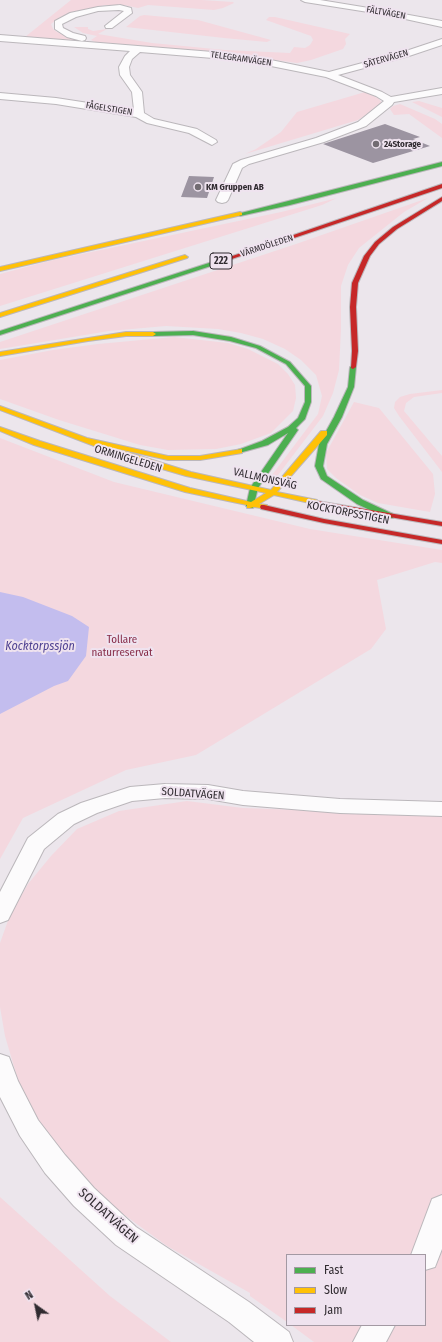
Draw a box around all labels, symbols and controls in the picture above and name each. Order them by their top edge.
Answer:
street label: FÄLTVÄGEN [366,4,406,22]
street label: SÄTERVÄGEN [362,47,410,71]
street label: TELEGRAMVÄGEN [210,49,272,69]
street label: FÅGELSTIGEN [85,100,133,118]
marker: 24Storage [371,139,381,149]
place label: 24Storage [384,139,421,149]
marker: KM Gruppen AB [193,182,203,192]
place label: KM Gruppen AB [206,182,264,192]
street label: VÄRMDÖLEDEN [239,232,295,260]
road number: 222 [210,253,232,269]
street label: ORMINGELEDEN [93,442,163,476]
street label: VALLMONSVÄG [232,465,298,493]
street label: KOCKTORPSSTIGEN [306,499,390,527]
park label: Tollare naturreservat [91,633,153,659]
water label: Kocktorpssjön [5,640,75,654]
street label: SOLDATVÄGEN [161,785,225,803]
street label: SOLDATVÄGEN [75,1185,141,1247]
legend [286,1254,426,1326]
text: Fast [324,1263,343,1277]
text: Slow [324,1283,347,1297]
north arrow [16,1286,56,1326]
text: N [23,1288,35,1303]
text: Jam [324,1303,342,1317]

